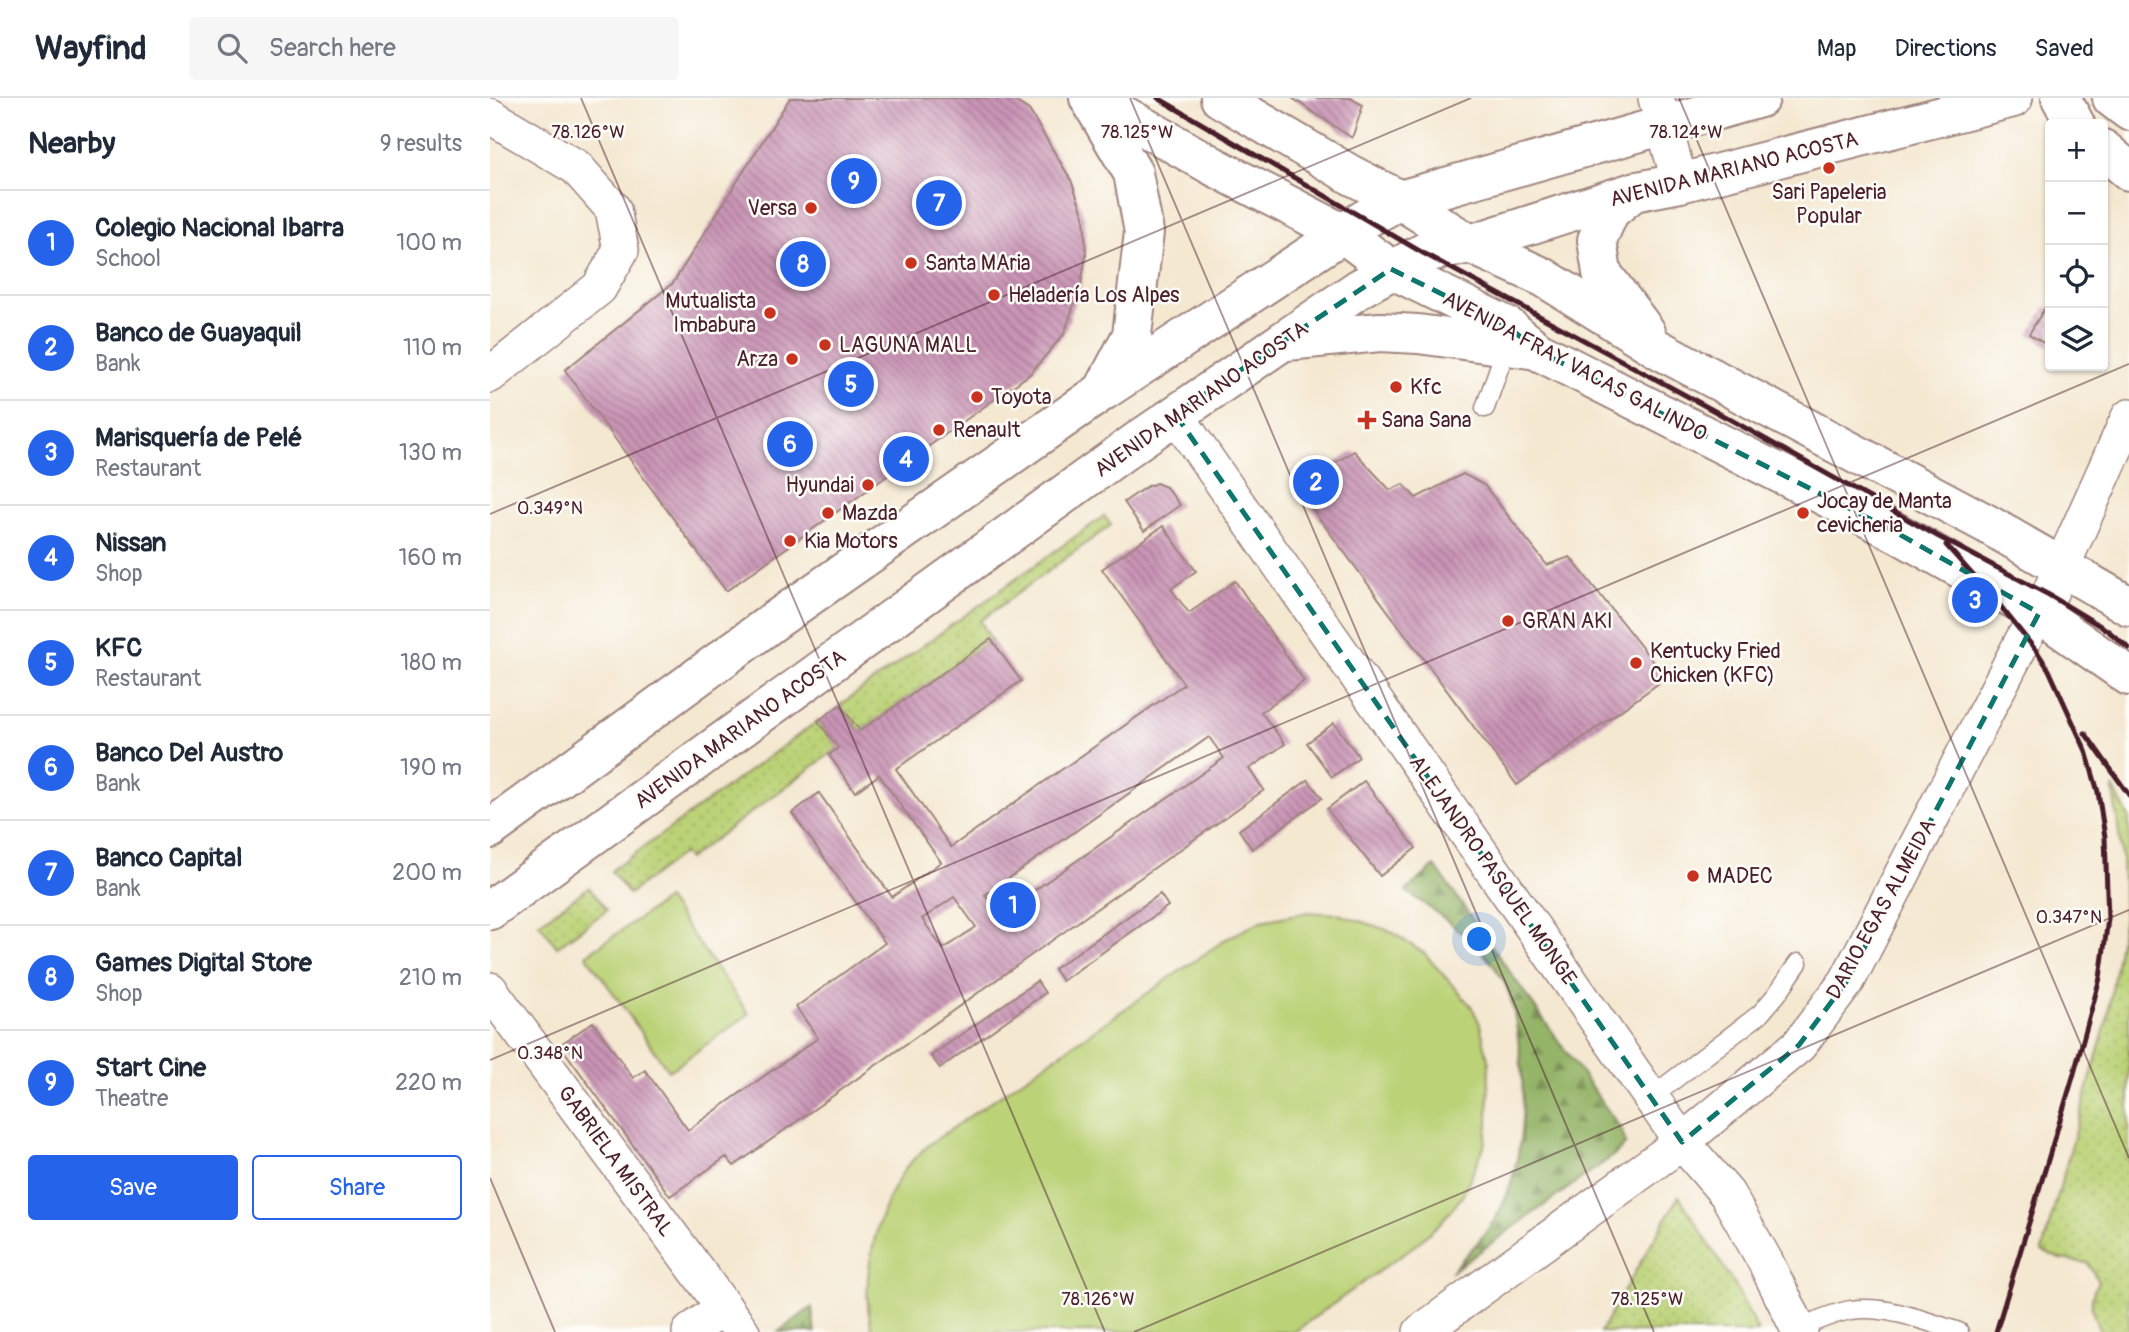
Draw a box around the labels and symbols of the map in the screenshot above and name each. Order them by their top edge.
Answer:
text: 78.126°W [551,121,625,144]
text: 78.125°W [1101,121,1173,144]
text: 78.124°W [1649,121,1723,144]
street label: AVENIDA MARIANO ACOSTA [1607,126,1861,213]
pin: 9 [831,155,877,207]
marker: Sari Papeleria Popular [1821,160,1837,176]
pin: 7 [916,177,962,229]
place label: Sari Papeleria Popular [1772,179,1886,230]
place label: Versa [747,195,797,222]
marker: Versa [803,200,819,216]
pin: 8 [780,238,826,290]
place label: Santa MAria [925,250,1031,277]
marker: Santa MAria [903,255,919,271]
place label: Heladería Los Alpes [1008,282,1180,309]
street label: AVENIDA FRAY VACAS GALINDO [1438,285,1712,448]
marker: Heladería Los Alpes [986,287,1002,303]
place label: Mutualista Imbabura [665,288,756,339]
marker: Mutualista Imbabura [762,305,778,321]
street label: AVENIDA MARIANO ACOSTA [1089,315,1313,484]
place label: LAGUNA MALL [839,332,977,359]
marker: LAGUNA MALL [817,337,833,353]
place label: Arza [736,346,778,373]
marker: Arza [784,351,800,367]
pin: 5 [828,358,874,410]
place label: Kfc [1410,374,1442,401]
marker: Kfc [1388,379,1404,395]
place label: Toyota [991,384,1051,411]
marker: Toyota [969,389,985,405]
place label: Sana Sana [1381,407,1472,434]
marker: Sana Sana [1359,412,1375,428]
place label: Renault [953,417,1021,444]
pin: 6 [767,418,813,470]
marker: Renault [931,422,947,438]
pin: 4 [883,433,929,485]
pin: 2 [1293,456,1339,508]
place label: Hyundai [785,472,854,499]
marker: Hyundai [860,477,876,493]
place label: Jocay de Manta cevicheria [1817,488,1952,539]
text: 0.349°N [517,497,583,520]
place label: Mazda [842,500,898,527]
marker: Mazda [820,505,836,521]
marker: Jocay de Manta cevicheria [1795,505,1811,521]
place label: Kia Motors [804,528,898,555]
marker: Kia Motors [782,533,798,549]
pin: 3 [1952,574,1998,626]
place label: GRAN AKI [1522,608,1613,635]
marker: GRAN AKI [1500,613,1516,629]
place label: Kentucky Fried Chicken (KFC) [1650,638,1781,689]
street label: AVENIDA MARIANO ACOSTA [629,644,851,815]
marker: Kentucky Fried Chicken (KFC) [1628,655,1644,671]
street label: ALEJANDRO PASQUEL MONGE [1403,750,1582,990]
street label: DARIO EGAS ALMEIDA [1821,814,1942,1004]
place label: MADEC [1707,863,1773,890]
marker: MADEC [1685,868,1701,884]
pin: 1 [990,879,1036,931]
text: 0.347°N [2036,906,2102,929]
your location [1462,922,1496,956]
text: 0.348°N [517,1042,583,1065]
street label: GABRIELA MISTRAL [552,1080,680,1242]
text: 78.126°W [1061,1288,1135,1311]
text: 78.125°W [1611,1288,1683,1311]

